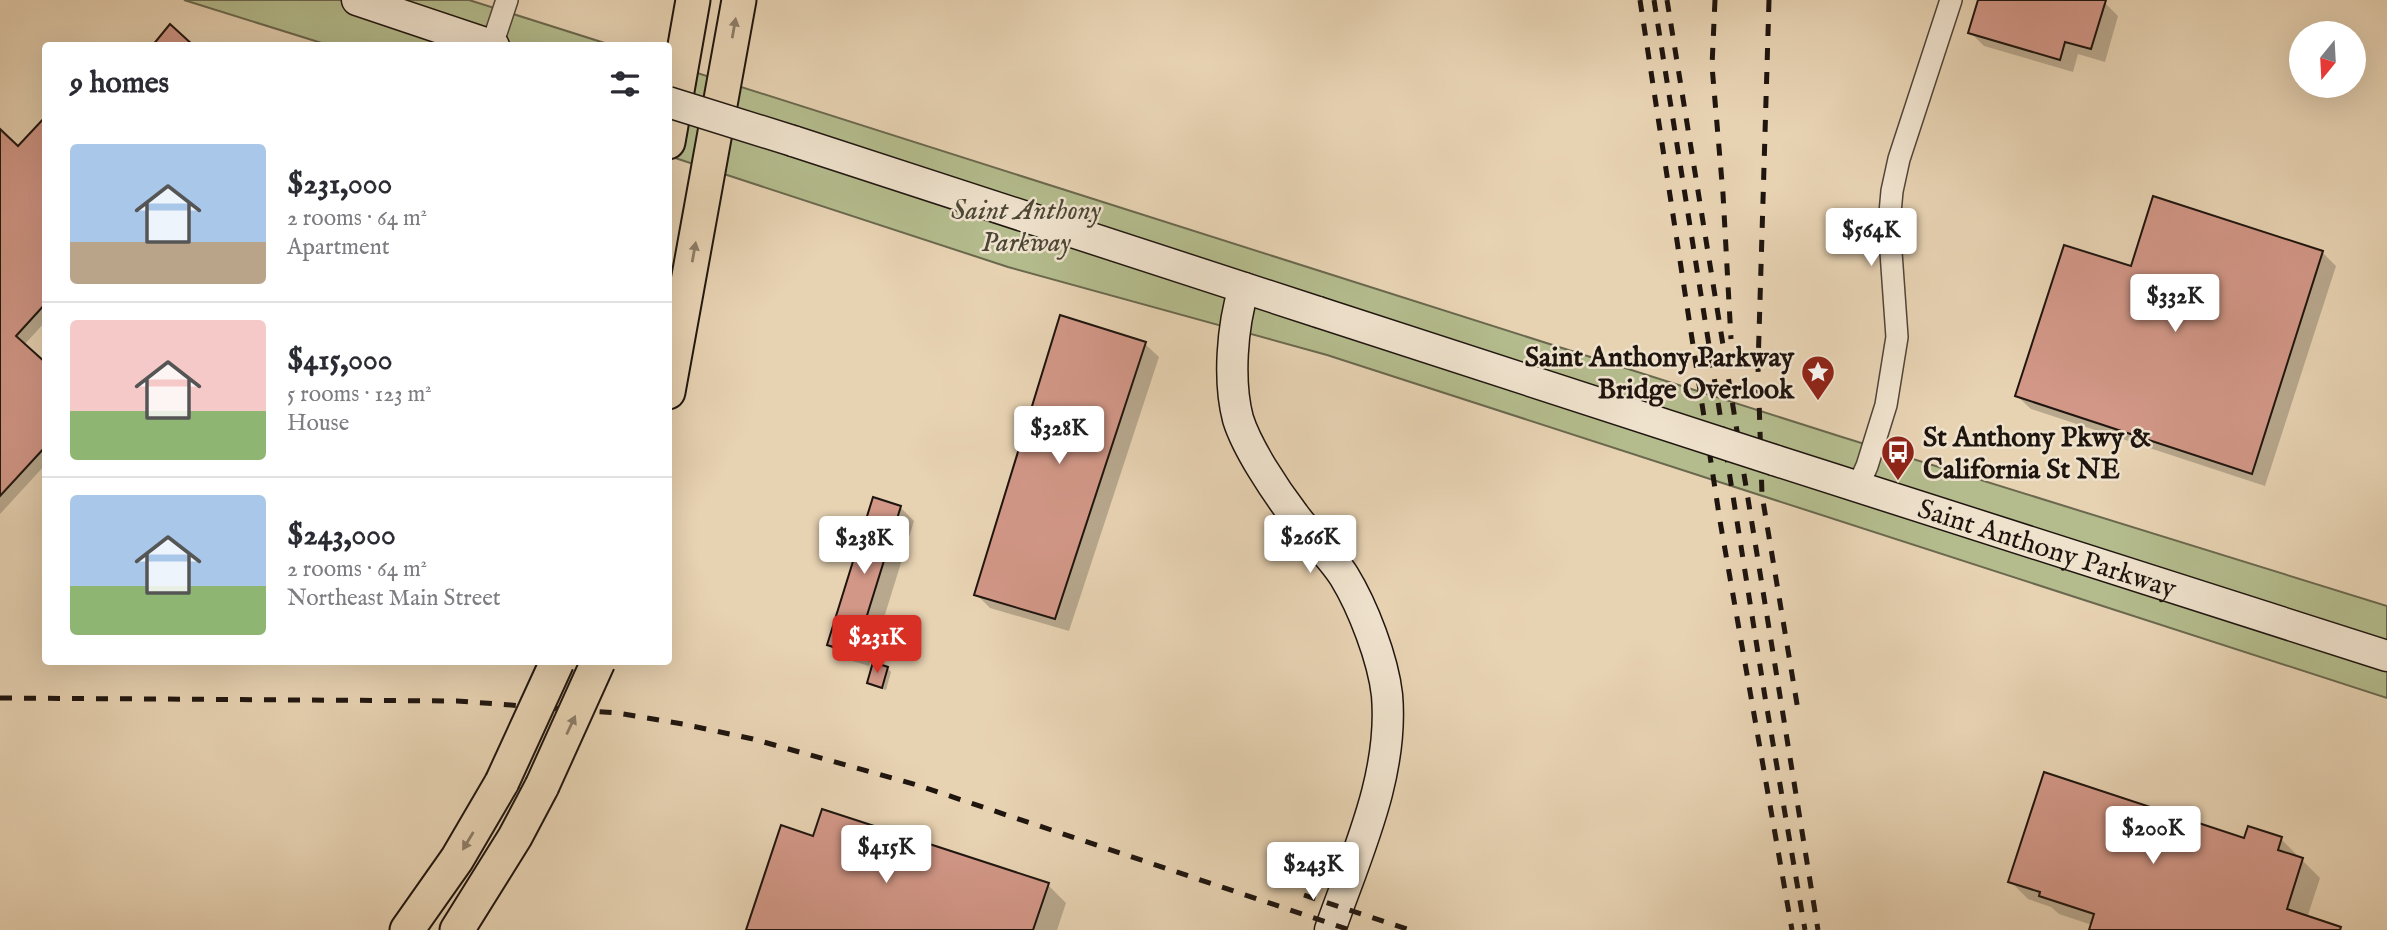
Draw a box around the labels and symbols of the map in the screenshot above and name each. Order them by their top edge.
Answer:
one-way arrow [729,17,740,39]
north arrow [2289,21,2366,98]
park label: Saint Anthony Parkway [951,194,1102,261]
pin: $564K [1822,208,1920,268]
one-way arrow [689,241,700,263]
pin: $332K [2126,274,2224,334]
place label: Saint Anthony Parkway Bridge Overlook [1525,341,1795,408]
place icon: Saint Anthony Parkway Bridge Overlook [1799,353,1837,402]
pin: $328K [1010,406,1108,466]
place label: St Anthony Pkwy & California St NE [1923,421,2151,488]
bus stop icon: St Anthony Pkwy & California St NE [1879,433,1917,482]
street label: Saint Anthony Parkway [1913,492,2180,608]
pin: $238K [815,516,913,576]
pin: $266K [1261,516,1359,575]
pin: $231K [828,616,926,675]
one-way arrow [566,714,577,735]
pin: $200K [2104,806,2202,866]
pin: $415K [837,826,935,885]
one-way arrow [462,831,474,850]
pin: $243K [1264,842,1362,902]

